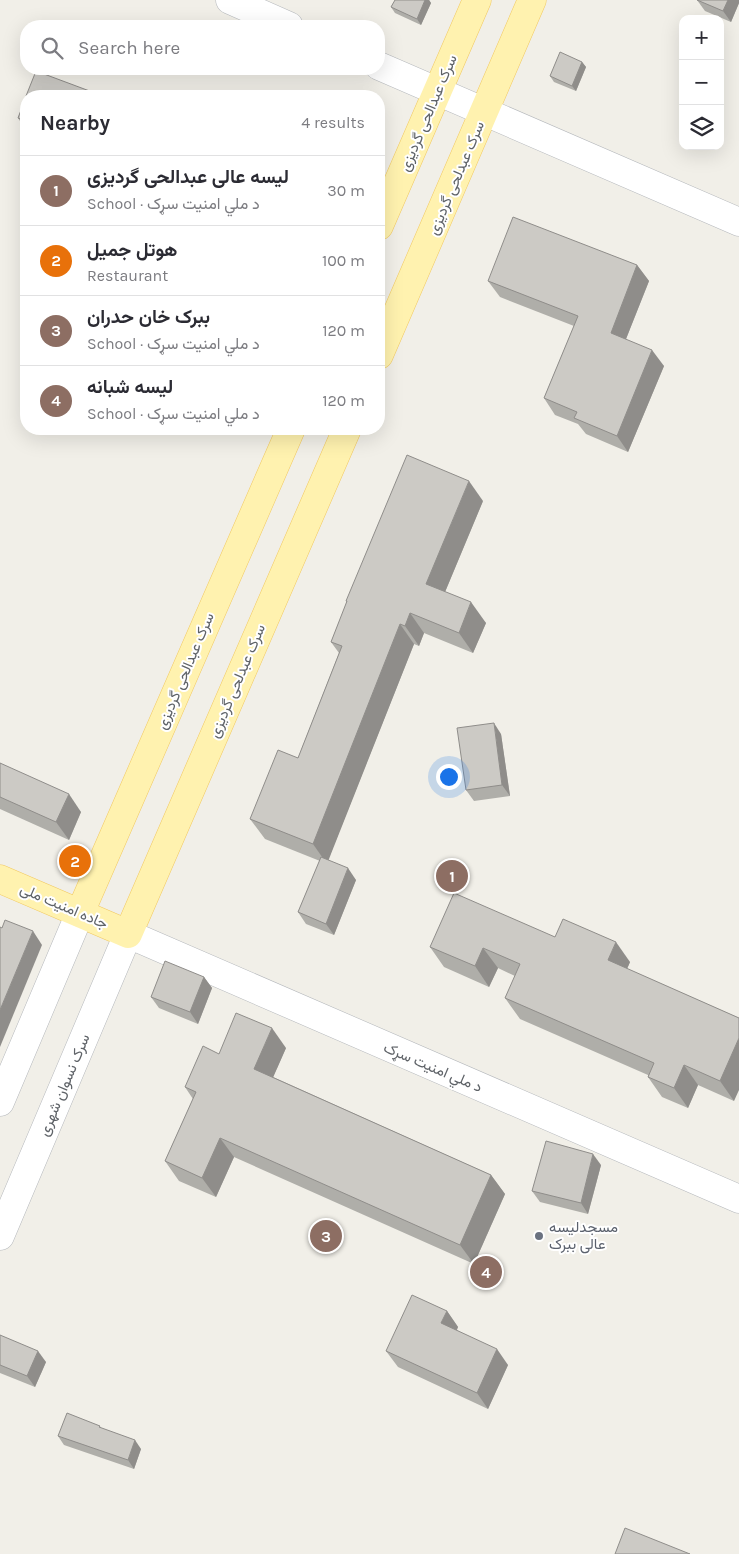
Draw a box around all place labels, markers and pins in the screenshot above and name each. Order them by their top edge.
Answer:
pin: 2 [59,842,91,880]
pin: 1 [436,857,468,895]
pin: 3 [310,1217,342,1255]
place label: مسجدلیسه عالی ببرک [549,1218,618,1254]
marker: مسجدلیسه عالی ببرک [533,1230,545,1242]
pin: 4 [470,1253,502,1291]

